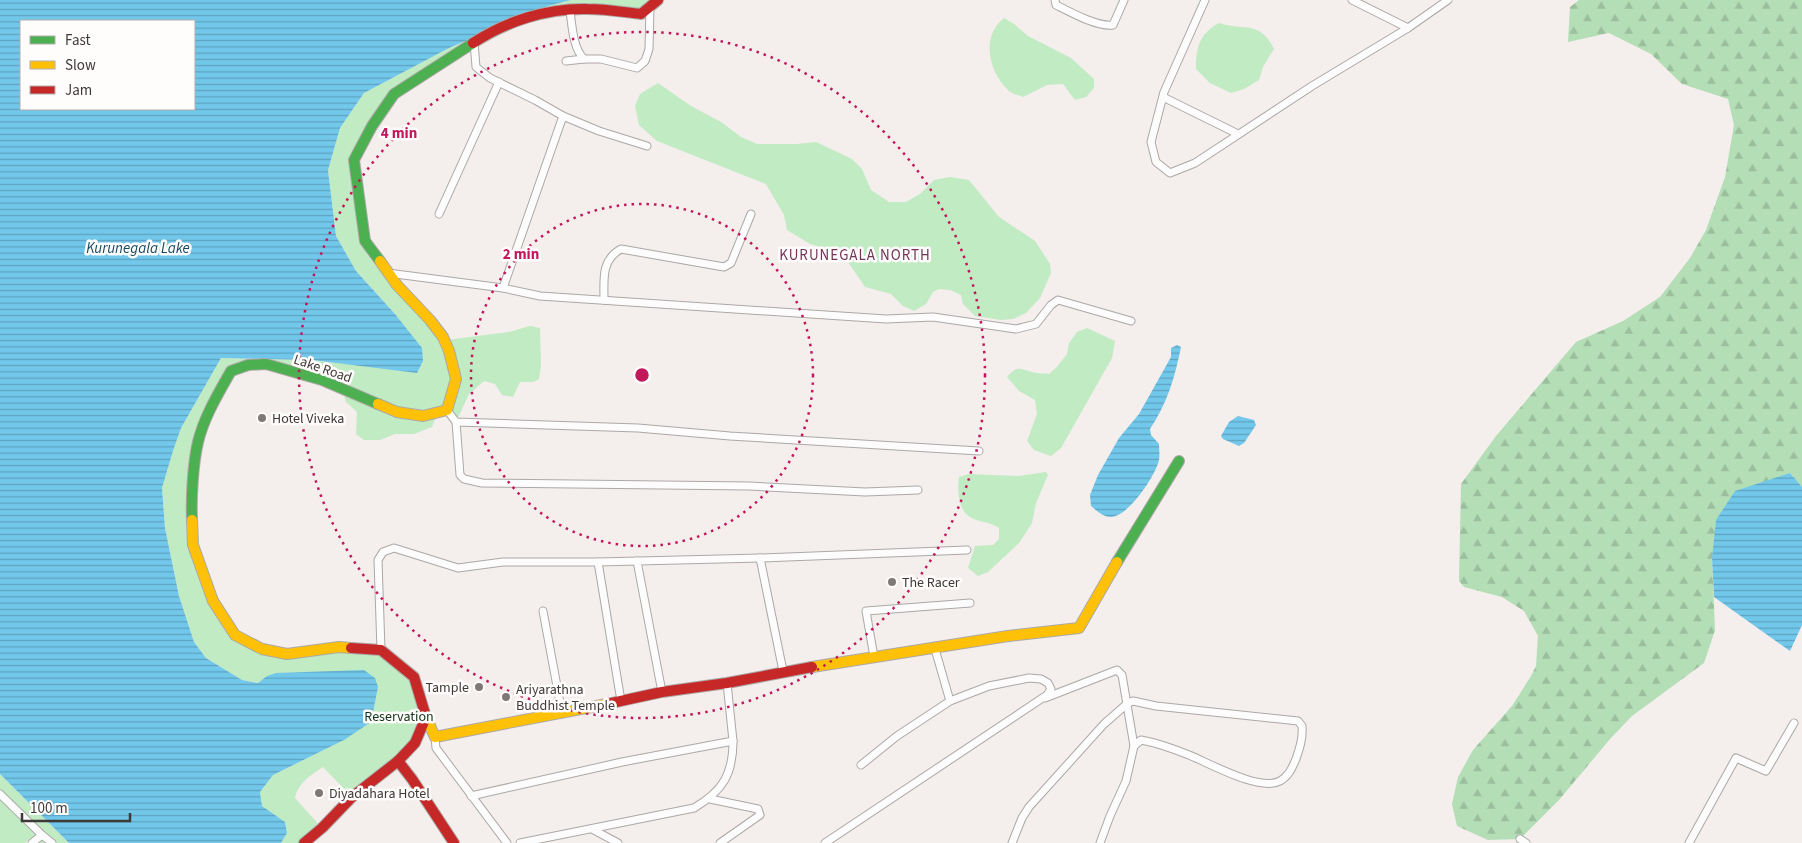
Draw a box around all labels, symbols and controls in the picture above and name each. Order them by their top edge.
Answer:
legend [20,20,195,110]
text: Fast [65,30,91,51]
text: Slow [65,55,96,76]
text: Jam [65,80,92,101]
text: 4 min [381,123,417,144]
water label: Kurunegala Lake [86,238,190,259]
text: 2 min [503,244,539,265]
district label: KURUNEGALA NORTH [779,245,931,266]
street label: Lake Road [291,350,354,388]
centre of rings [633,366,651,384]
place label: Hotel Viveka [272,409,344,429]
marker: Hotel Viveka [256,412,268,424]
place label: The Racer [902,573,960,593]
marker: The Racer [886,576,898,588]
place label: Tample [426,678,469,698]
place label: Ariyarathna Buddhist Temple [516,680,615,716]
marker: Tample [473,681,485,693]
marker: Ariyarathna Buddhist Temple [500,691,512,703]
park label: Reservation [364,707,434,727]
place label: Diyadahara Hotel [329,784,430,804]
marker: Diyadahara Hotel [313,787,325,799]
scale bar [22,790,130,822]
text: 100 m [30,798,68,819]

